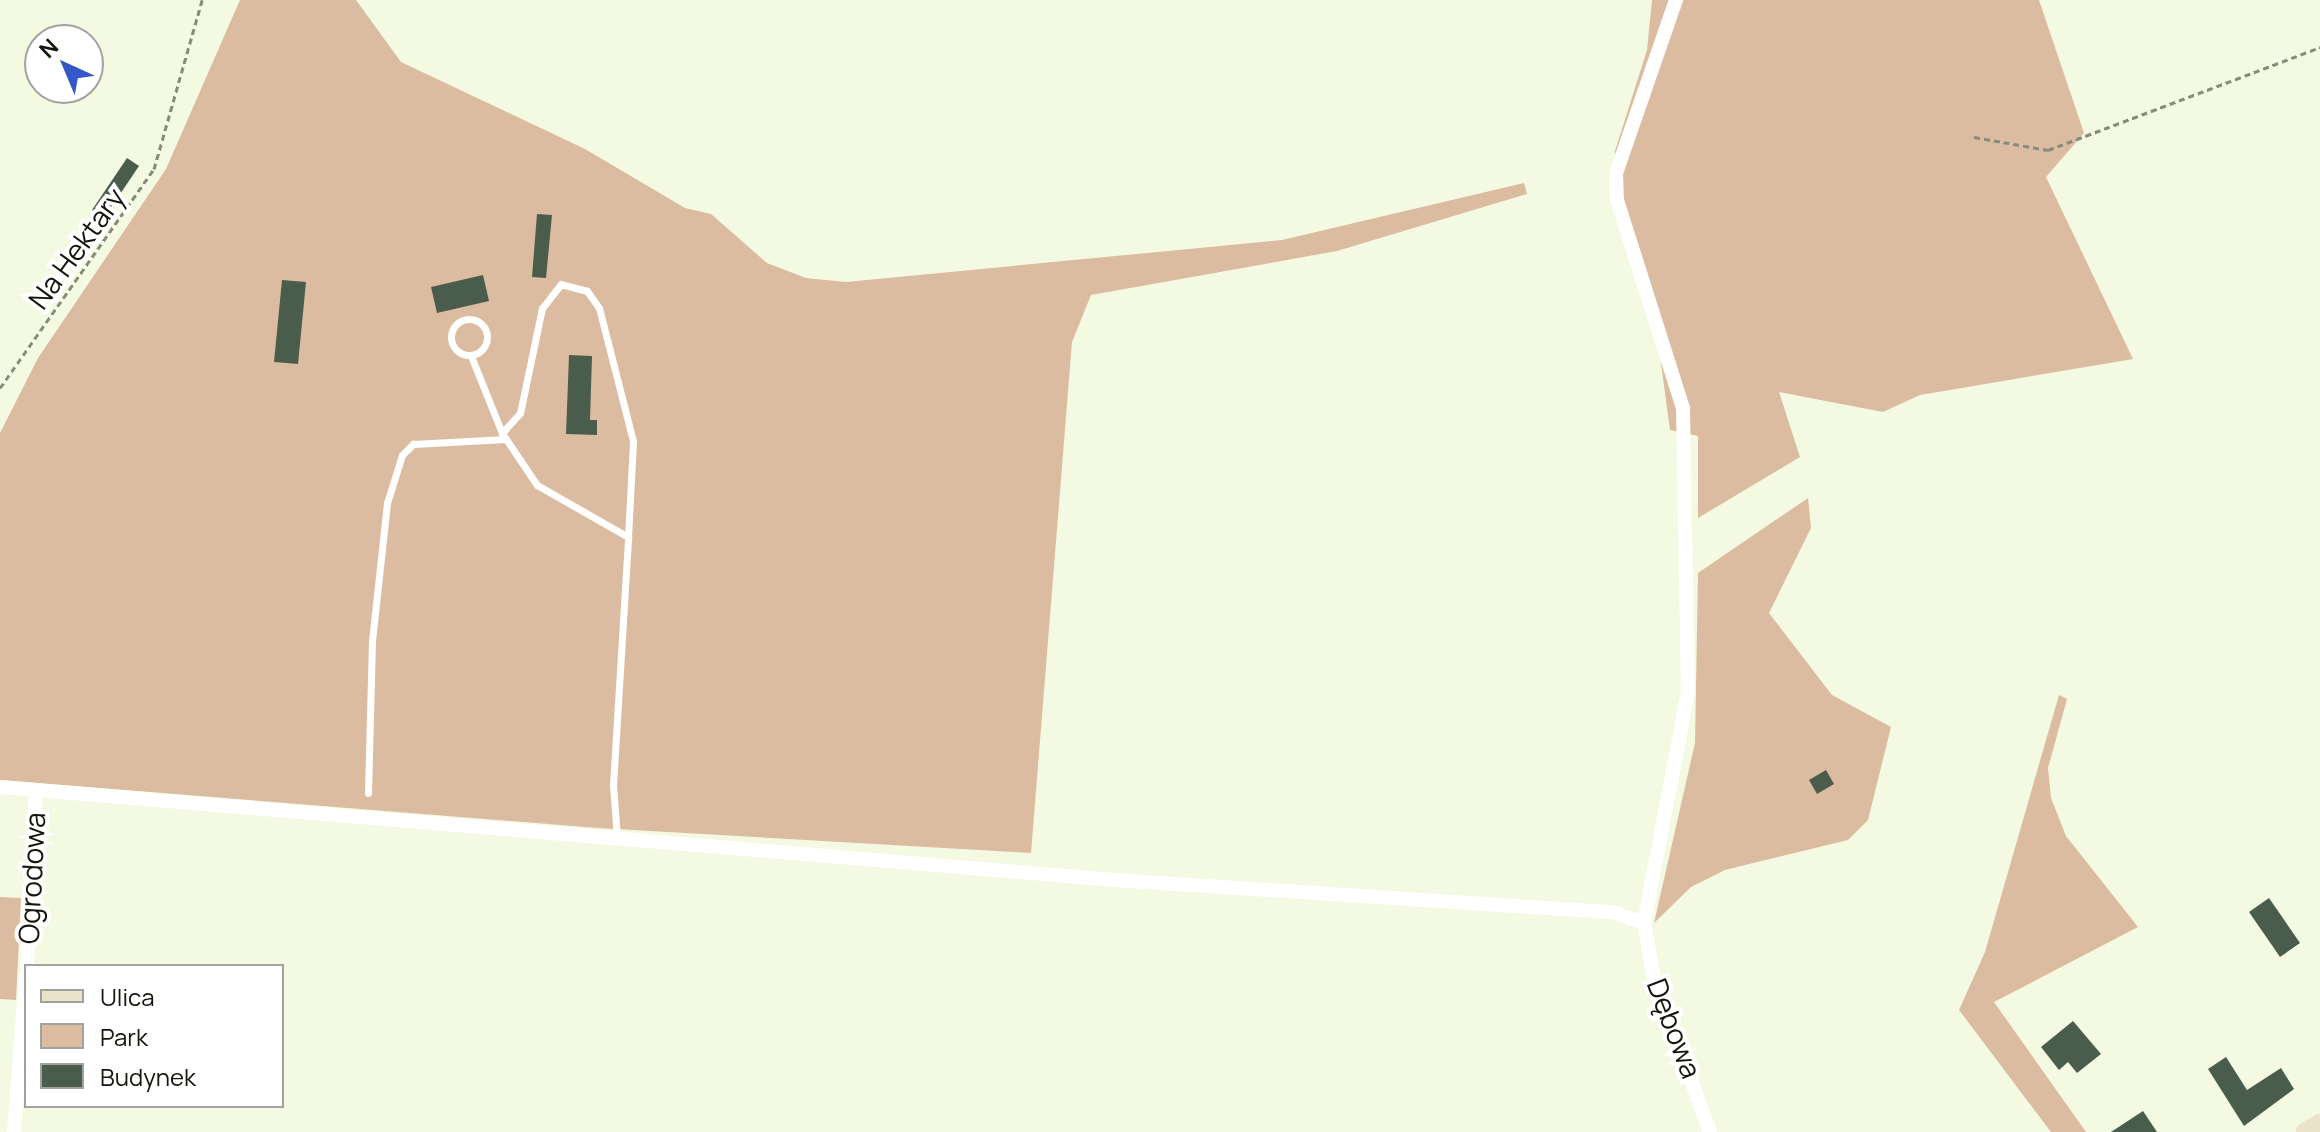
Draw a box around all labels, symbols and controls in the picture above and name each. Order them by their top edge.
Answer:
north arrow [24,24,104,104]
text: N [33,32,65,64]
street label: Na Hektary [21,181,131,315]
street label: Ogrodowa [11,811,51,945]
legend [24,964,284,1108]
street label: Dębowa [1641,973,1709,1083]
text: Ulica [100,980,155,1013]
text: Park [100,1020,148,1053]
text: Budynek [100,1060,196,1093]

